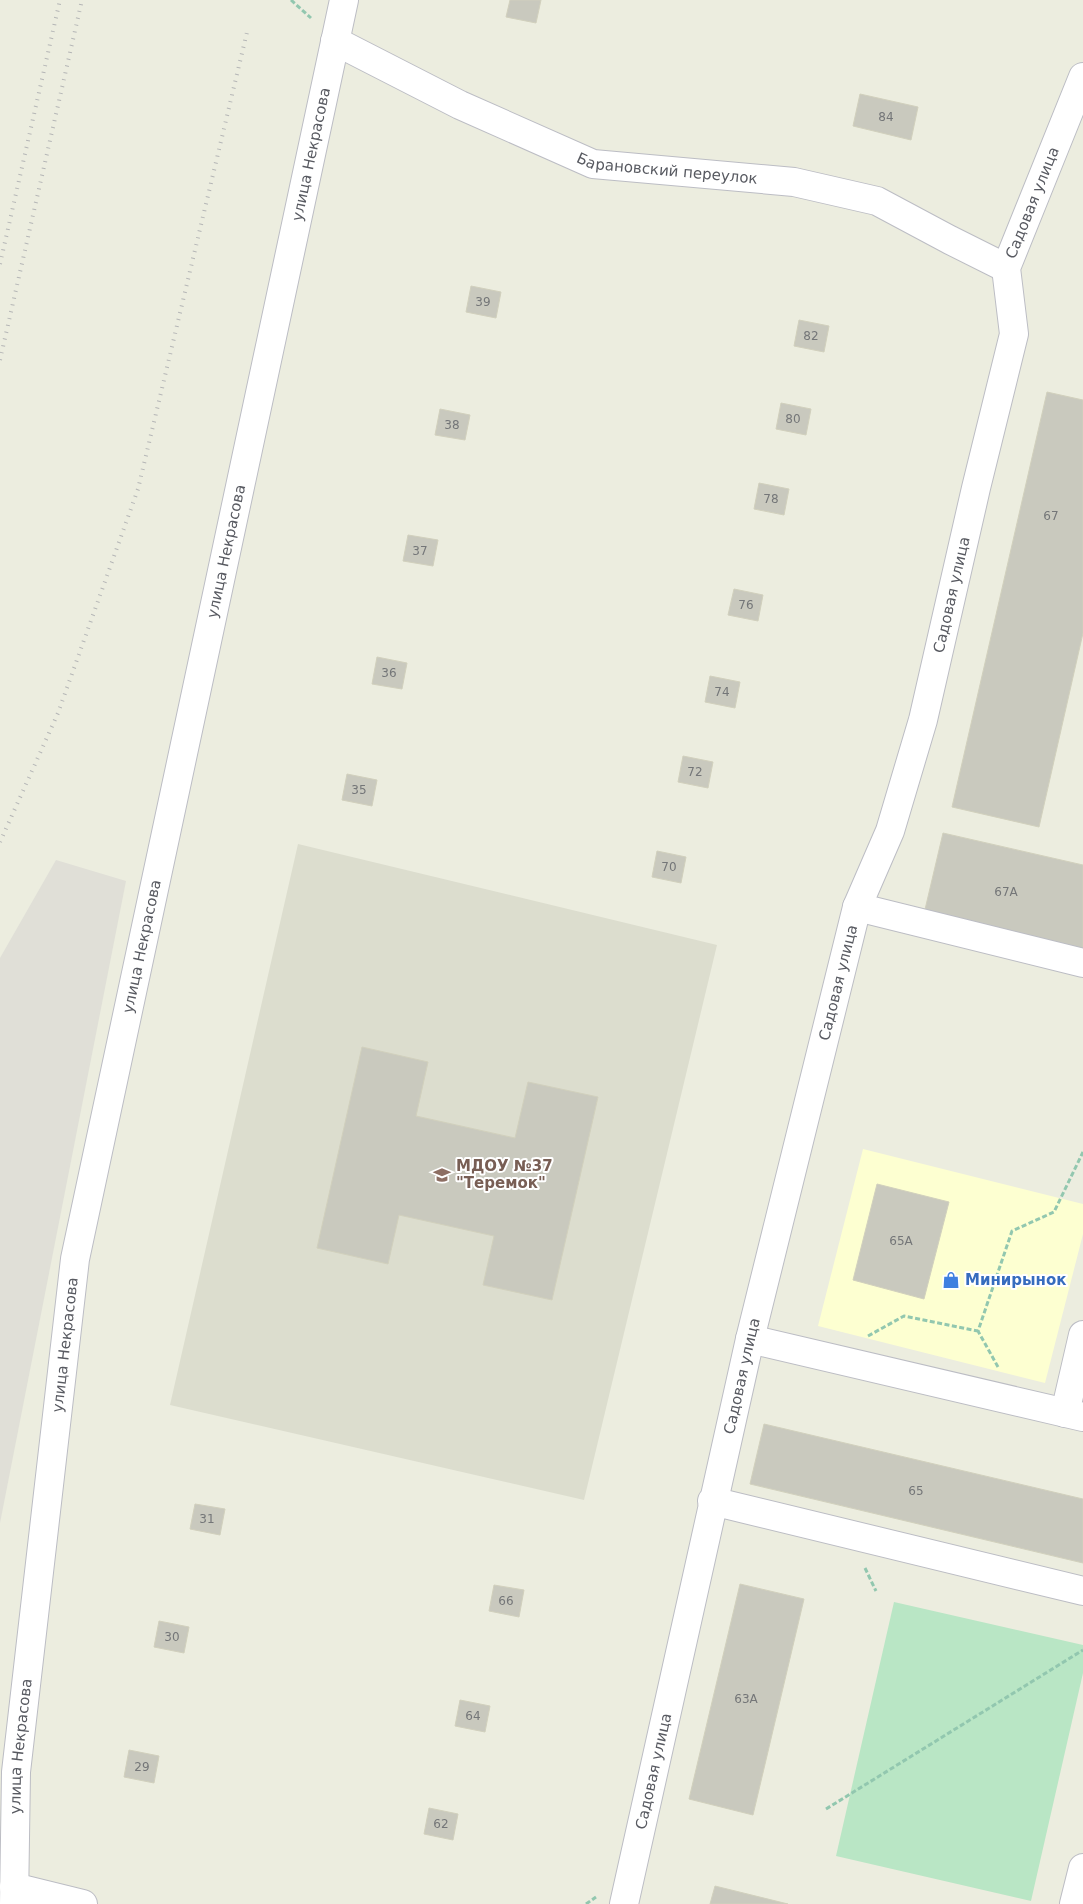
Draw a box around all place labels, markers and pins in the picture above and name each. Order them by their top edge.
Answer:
place label: МДОУ №37 "Теремок" [456,1157,553,1192]
school or university icon: МДОУ №37 "Теремок" [432,1165,452,1185]
shop icon: Минирынок [941,1270,961,1290]
place label: Минирынок [965,1271,1066,1289]

